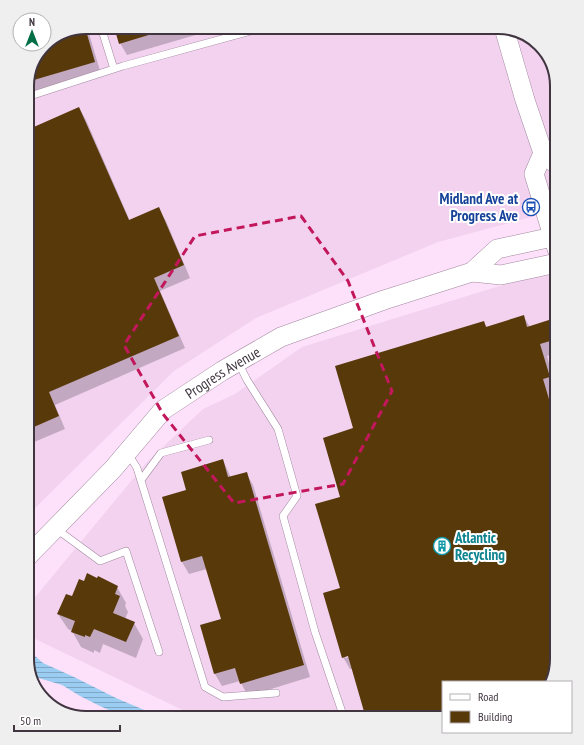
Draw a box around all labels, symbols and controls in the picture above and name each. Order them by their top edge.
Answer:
north arrow [12,12,52,52]
text: N [29,15,35,29]
place label: Midland Ave at Progress Ave [439,189,519,225]
bus stop icon: Midland Ave at Progress Ave [521,197,541,217]
street label: Progress Avenue [181,342,263,402]
place label: Atlantic Recycling [454,528,505,564]
building icon: Atlantic Recycling [432,536,452,556]
legend [442,681,572,733]
text: Road [478,689,498,704]
scale bar [14,707,120,733]
text: Building [478,709,513,724]
text: 50 m [20,713,41,728]

